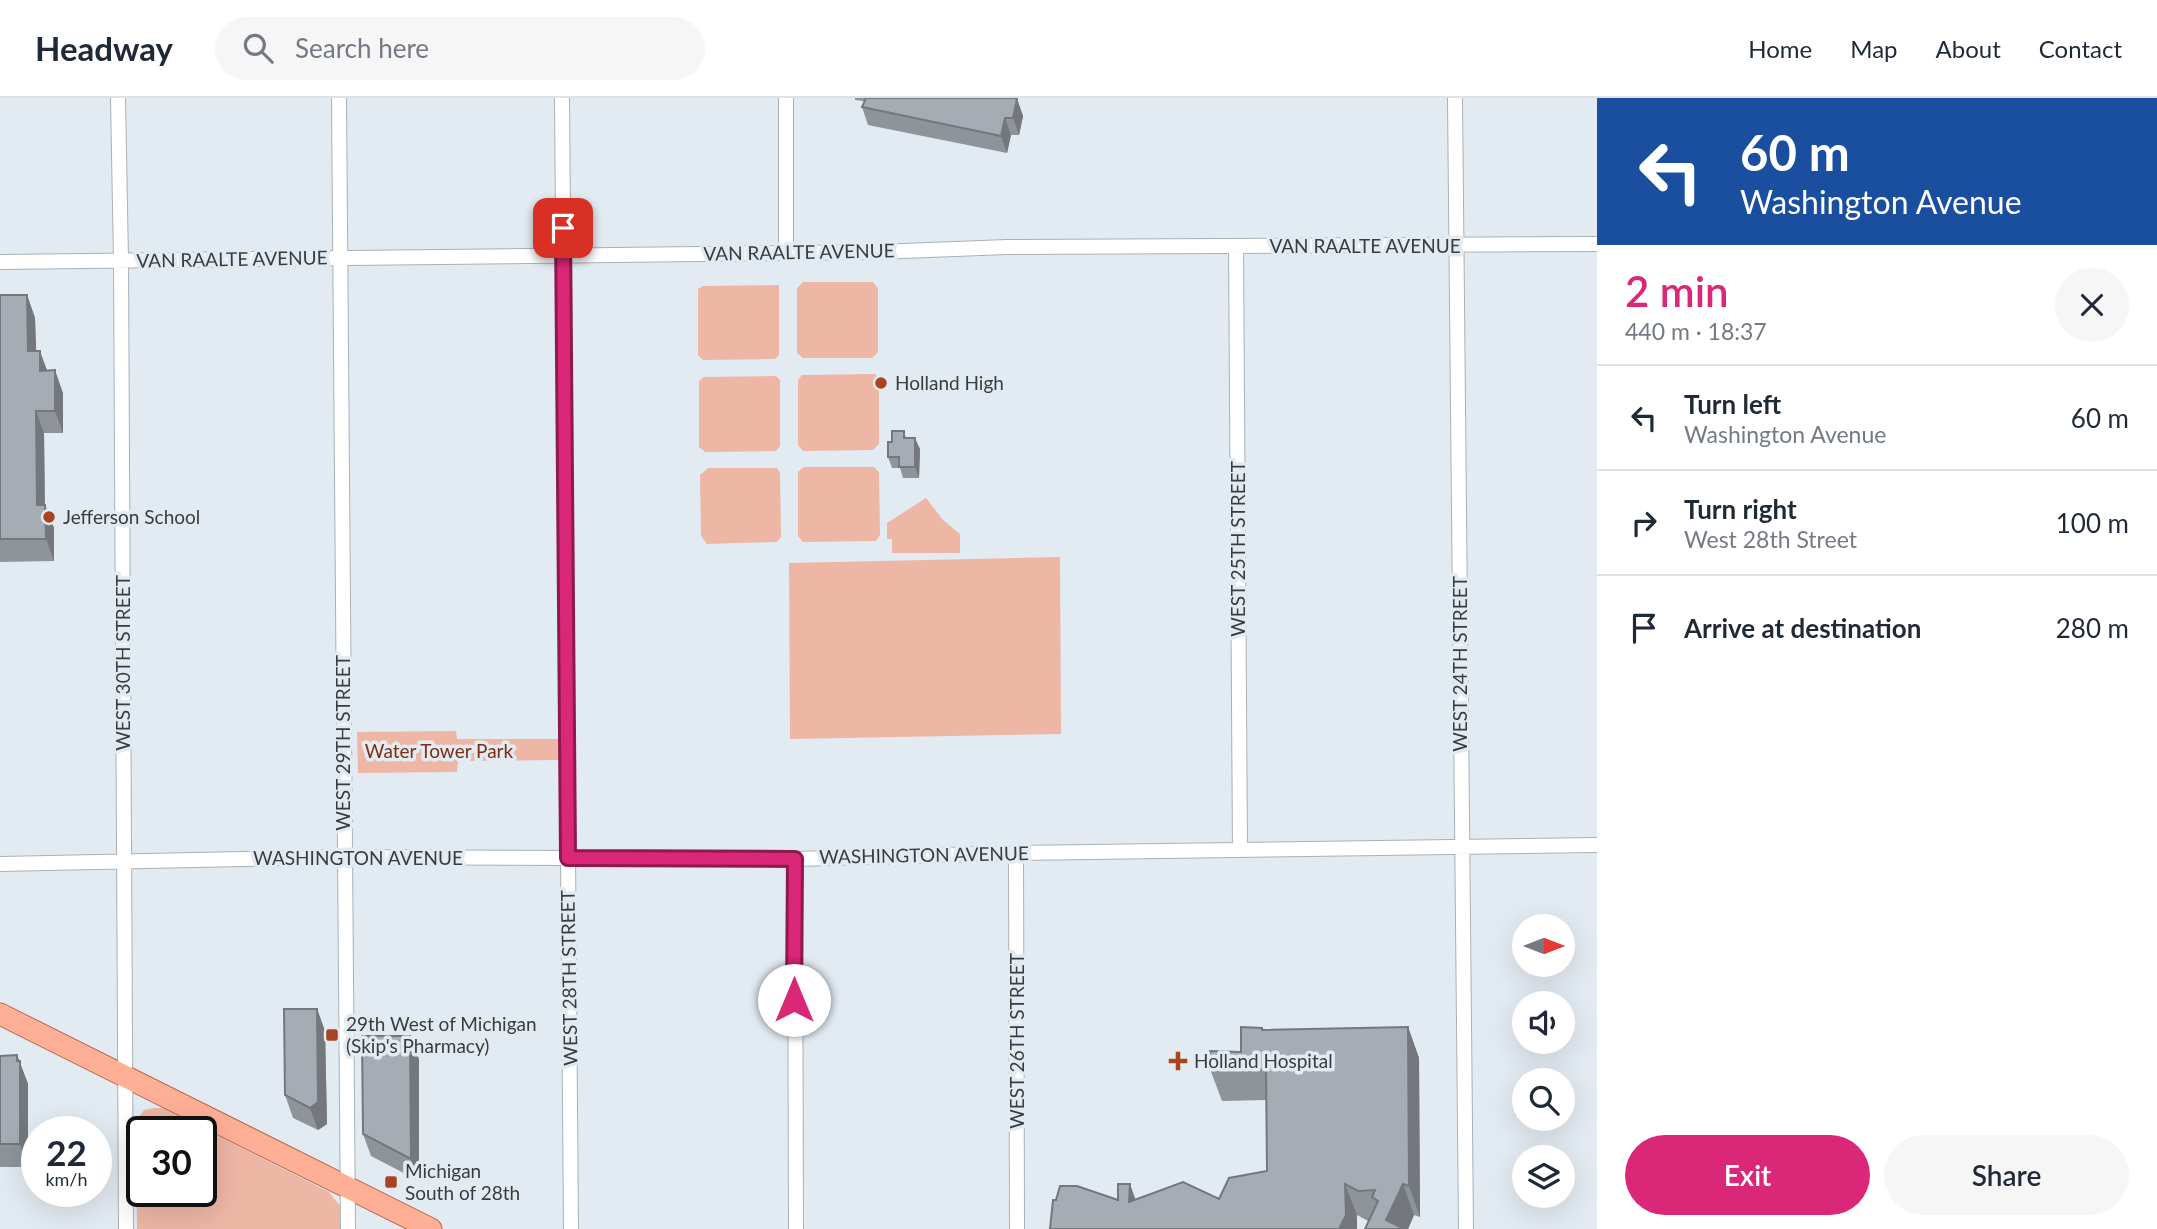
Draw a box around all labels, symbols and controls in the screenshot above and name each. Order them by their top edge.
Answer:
search box [215,17,705,80]
text: Headway [35,28,173,68]
icon: search [239,29,277,67]
text: Search here [295,32,429,64]
text: Home [1748,34,1812,63]
text: Map [1850,34,1898,63]
text: About [1936,34,2001,63]
text: Contact [2039,34,2122,63]
text: 60 m [1740,123,1850,181]
icon: left [1625,126,1716,217]
text: Washington Avenue [1740,182,2022,221]
pin [533,198,593,258]
icon: arrive [544,209,582,247]
street label: VAN RAALTE AVENUE [1269,234,1461,257]
street label: VAN RAALTE AVENUE [703,238,895,265]
street label: VAN RAALTE AVENUE [136,245,328,272]
text: 2 min [1625,266,1729,316]
button: close [2055,268,2129,342]
text: 440 m · 18:37 [1625,317,1767,345]
place label: Holland High [895,371,1004,394]
marker: Holland High [873,375,889,391]
text: Turn left [1684,388,1781,420]
icon: left [1625,399,1663,437]
text: 60 m [2071,402,2129,434]
text: Washington Avenue [1684,420,1886,448]
street label: WEST 25TH STREET [1226,461,1249,637]
text: Turn right [1684,493,1797,525]
icon: right [1625,504,1663,542]
place label: Jefferson School [63,505,200,528]
text: 100 m [2056,507,2129,539]
marker: Jefferson School [41,509,57,525]
text: West 28th Street [1684,525,1857,553]
street label: WEST 30TH STREET [111,575,134,751]
street label: WEST 24TH STREET [1448,576,1471,752]
icon: arrive [1625,609,1663,647]
text: Arrive at destination [1684,612,1921,644]
text: 280 m [2056,612,2129,644]
street label: WEST 29TH STREET [331,655,354,831]
park label: Water Tower Park [365,739,514,762]
street label: WASHINGTON AVENUE [819,841,1029,868]
street label: WASHINGTON AVENUE [253,846,463,869]
street label: WEST 28TH STREET [555,890,582,1066]
north arrow [1512,914,1575,976]
map controls [1512,914,1575,1208]
street label: WEST 26TH STREET [1005,953,1028,1129]
position arrow [757,963,831,1037]
button: sound [1512,991,1575,1054]
place label: 29th West of Michigan (Skip's Pharmacy) [346,1012,537,1057]
marker: 29th West of Michigan (Skip's Pharmacy) [324,1027,340,1043]
place label: Holland Hospital [1194,1049,1333,1072]
marker: Holland Hospital [1168,1051,1188,1071]
button: search [1512,1068,1575,1131]
speed limit sign: 30 [126,1116,217,1207]
text: 22 [46,1131,87,1173]
button: Exit [1625,1135,1870,1215]
button: Share [1884,1135,2129,1215]
button: layers [1512,1145,1575,1208]
place label: Michigan South of 28th [405,1159,520,1204]
text: km/h [45,1168,88,1190]
marker: Michigan South of 28th [383,1174,399,1190]

